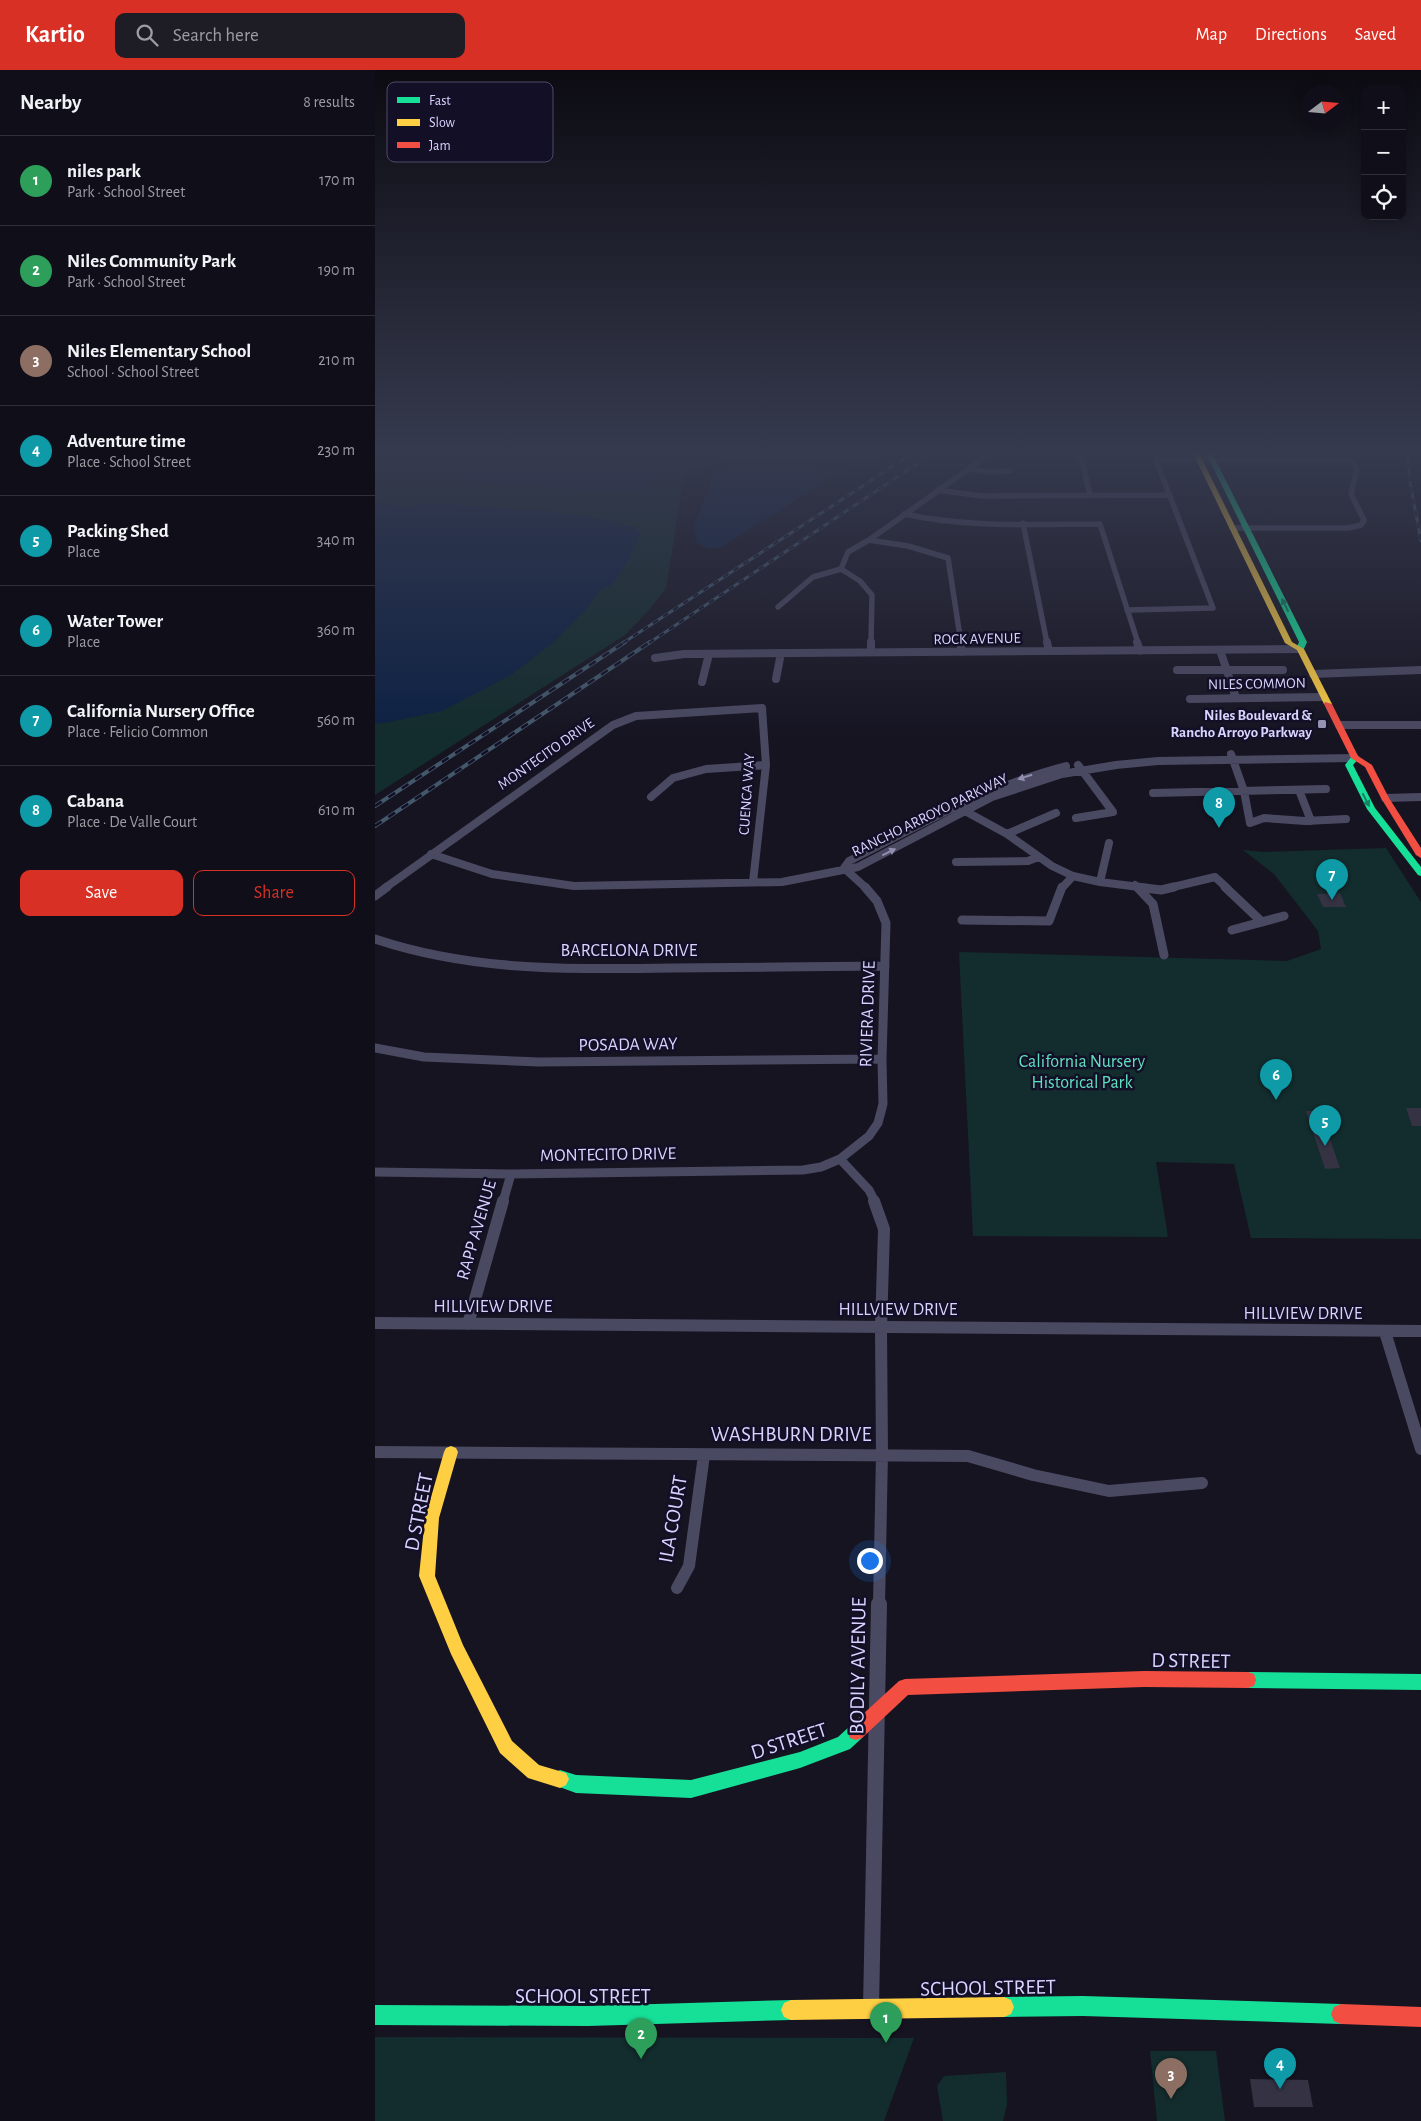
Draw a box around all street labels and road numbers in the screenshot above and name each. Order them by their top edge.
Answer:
street label: ROCK AVENUE [933,631,1021,647]
street label: NILES COMMON [1208,676,1306,692]
street label: MONTECITO DRIVE [495,715,597,793]
street label: CUENCA WAY [737,752,757,836]
street label: RANCHO ARROYO PARKWAY [850,771,1010,859]
street label: BARCELONA DRIVE [561,942,698,960]
street label: RIVIERA DRIVE [857,960,879,1068]
street label: POSADA WAY [578,1035,678,1055]
street label: MONTECITO DRIVE [540,1145,677,1165]
street label: RAPP AVENUE [454,1178,500,1282]
street label: HILLVIEW DRIVE [434,1298,553,1316]
street label: HILLVIEW DRIVE [839,1301,958,1319]
street label: HILLVIEW DRIVE [1244,1305,1363,1323]
street label: WASHBURN DRIVE [710,1424,872,1445]
street label: D STREET [401,1471,437,1553]
street label: ILA COURT [655,1474,691,1564]
street label: BODILY AVENUE [846,1597,870,1735]
street label: D STREET [1151,1650,1231,1672]
street label: D STREET [748,1719,830,1763]
street label: SCHOOL STREET [920,1976,1056,2000]
street label: SCHOOL STREET [515,1986,651,2007]

